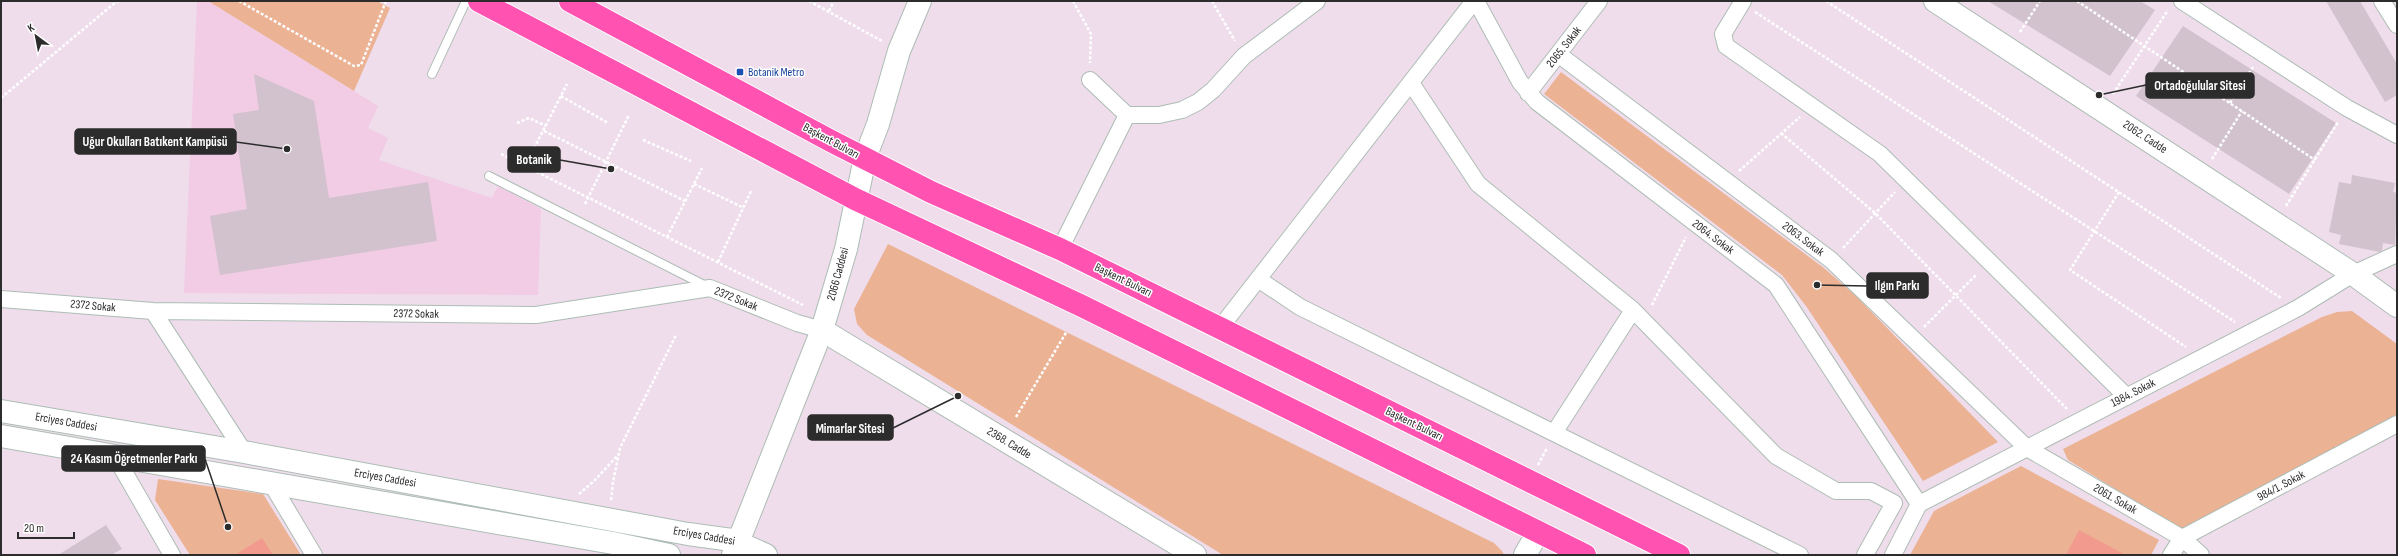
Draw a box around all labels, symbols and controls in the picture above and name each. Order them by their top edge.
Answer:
north arrow [16,16,56,56]
text: K [25,21,37,35]
street label: 2065. Sokak [1543,23,1585,71]
place label: Botanik Metro [748,65,804,80]
marker: Botanik Metro [735,67,745,77]
callout: Ortadoğulular Sitesi [2146,73,2254,98]
text: Ortadoğulular Sitesi [2154,78,2246,94]
street label: 2062. Cadde [2120,117,2170,157]
street label: Başkent Bulvarı [800,120,862,162]
callout: Uğur Okulları Batıkent Kampüsü [75,129,236,154]
text: Uğur Okulları Batıkent Kampüsü [83,134,228,150]
callout: Botanik [508,147,560,172]
text: Botanik [516,152,552,168]
street label: 2064. Sokak [1689,216,1737,258]
street label: 2063. Sokak [1779,218,1827,260]
street label: 2066 Caddesi [824,246,852,302]
street label: Başkent Bulvarı [1092,260,1154,300]
callout: Ilgın Parkı [1867,273,1928,298]
text: Ilgın Parkı [1875,278,1920,294]
street label: 2372 Sokak [712,284,760,315]
street label: 2372 Sokak [70,297,117,315]
street label: 2372 Sokak [393,306,439,322]
street label: 1984. Sokak [2108,375,2158,411]
street label: Başkent Bulvarı [1383,404,1445,444]
street label: Erciyes Caddesi [34,409,98,435]
callout: Mimarlar Sitesi [808,415,893,440]
text: Mimarlar Sitesi [816,421,885,437]
street label: 2368. Cadde [984,424,1034,462]
callout: 24 Kasım Öğretmenler Parkı [62,446,205,471]
text: 24 Kasım Öğretmenler Parkı [71,451,198,467]
street label: Erciyes Caddesi [353,465,417,491]
street label: 984/1. Sokak [2255,467,2308,505]
street label: 2061. Sokak [2090,480,2140,518]
scale bar [18,514,74,540]
text: 20 m [24,521,44,536]
street label: Erciyes Caddesi [672,523,736,549]

